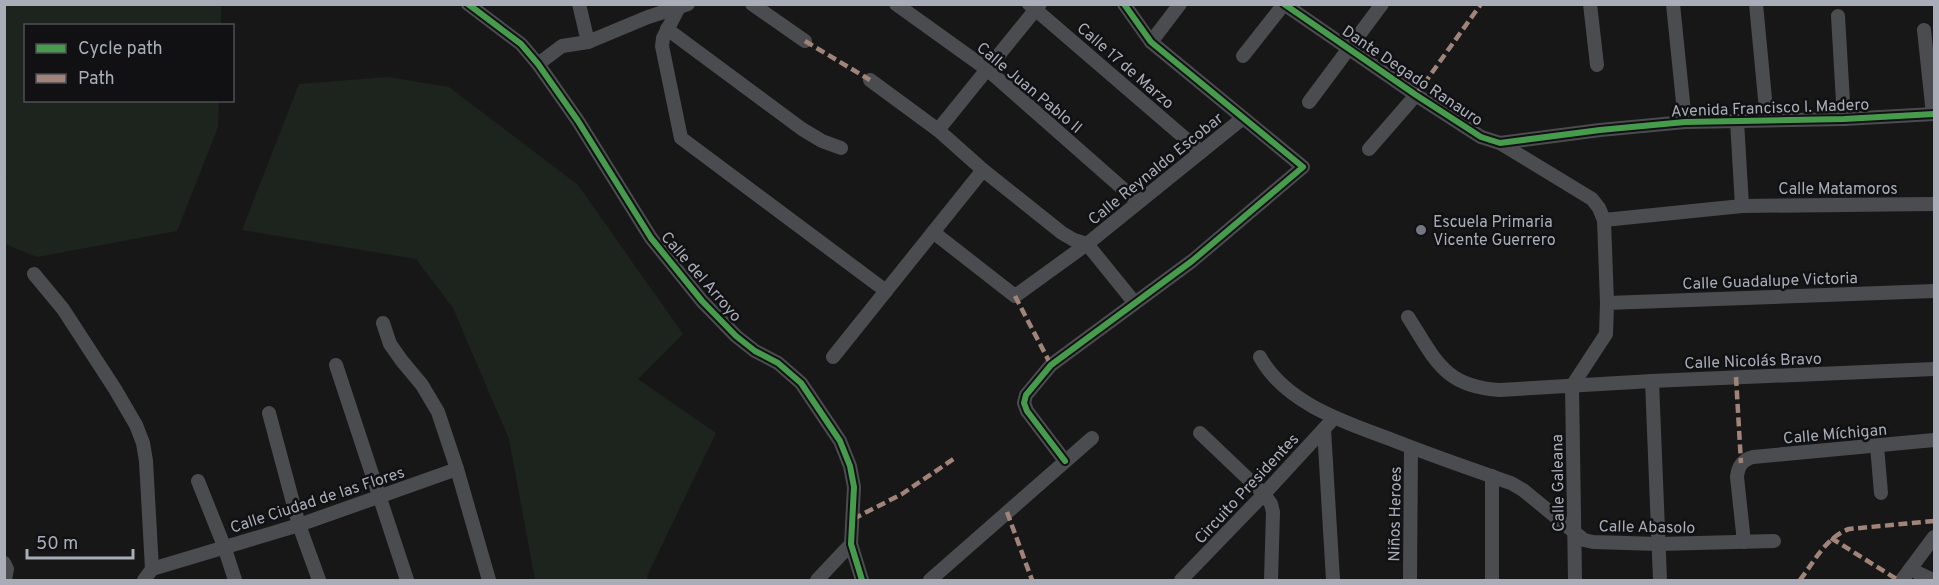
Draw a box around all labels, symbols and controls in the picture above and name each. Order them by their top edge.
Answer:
street label: Calle 17 de Marzo [1072,19,1177,114]
street label: Dante Degado Ranauro [1338,22,1486,131]
legend [24,24,234,102]
text: Cycle path [78,38,163,61]
street label: Calle Juan Pablo II [972,39,1086,139]
text: Path [78,68,115,91]
street label: Avenida Francisco I. Madero [1671,96,1870,122]
street label: Calle Reynaldo Escobar [1085,109,1228,230]
street label: Calle Matamoros [1778,180,1898,200]
place label: Escuela Primaria Vicente Guerrero [1433,213,1556,251]
marker: Escuela Primaria Vicente Guerrero [1414,223,1428,237]
street label: Calle del Arroyo [656,228,745,327]
street label: Calle Guadalupe Victoria [1682,269,1858,295]
street label: Calle Nicolás Bravo [1684,350,1822,374]
street label: Calle Míchigan [1782,420,1888,449]
street label: Circuito Presidentes [1191,430,1304,549]
street label: Calle Galeana [1548,434,1570,532]
street label: Calle Ciudad de las Flores [228,463,407,539]
street label: Niños Heroes [1385,466,1407,562]
street label: Calle Abasolo [1598,517,1696,539]
scale bar [27,522,134,560]
text: 50 m [36,533,78,556]

